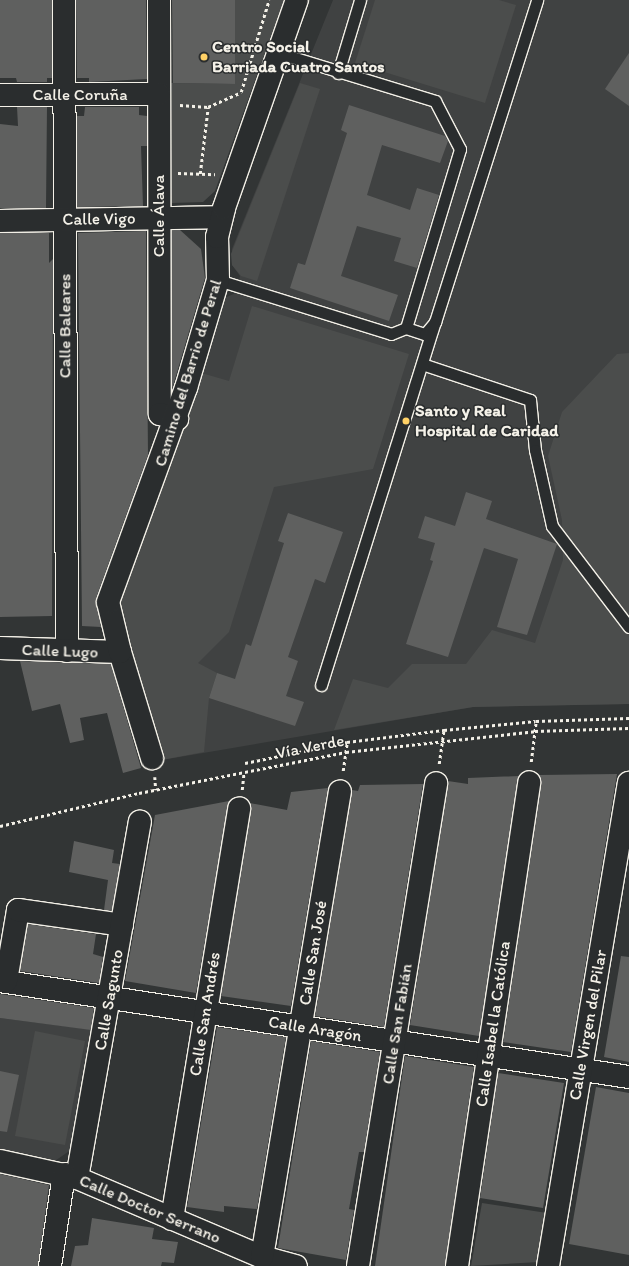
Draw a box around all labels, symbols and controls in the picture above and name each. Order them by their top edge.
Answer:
place label: Centro Social Barriada Cuatro Santos [212,37,385,77]
marker: Centro Social Barriada Cuatro Santos [199,52,209,62]
street label: Calle Coruña [32,85,128,105]
street label: Calle Álava [149,175,169,257]
street label: Calle Vigo [62,208,136,230]
street label: Calle Baleares [55,273,75,379]
street label: Camino del Barrio de Peral [150,277,226,469]
place label: Santo y Real Hospital de Caridad [415,401,559,441]
marker: Santo y Real Hospital de Caridad [400,415,412,427]
street label: Calle Lugo [21,639,99,663]
street label: Vía Verde [274,730,346,764]
street label: Calle San José [295,899,331,1007]
street label: Calle Isabel la Católica [471,939,515,1109]
street label: Calle Sagunto [90,948,128,1052]
street label: Calle Virgen del Pilar [565,948,611,1102]
street label: Calle San Andrés [185,951,225,1077]
street label: Calle San Fabián [377,963,417,1085]
street label: Calle Aragón [267,1012,363,1046]
street label: Calle Doctor Serrano [76,1170,224,1248]

